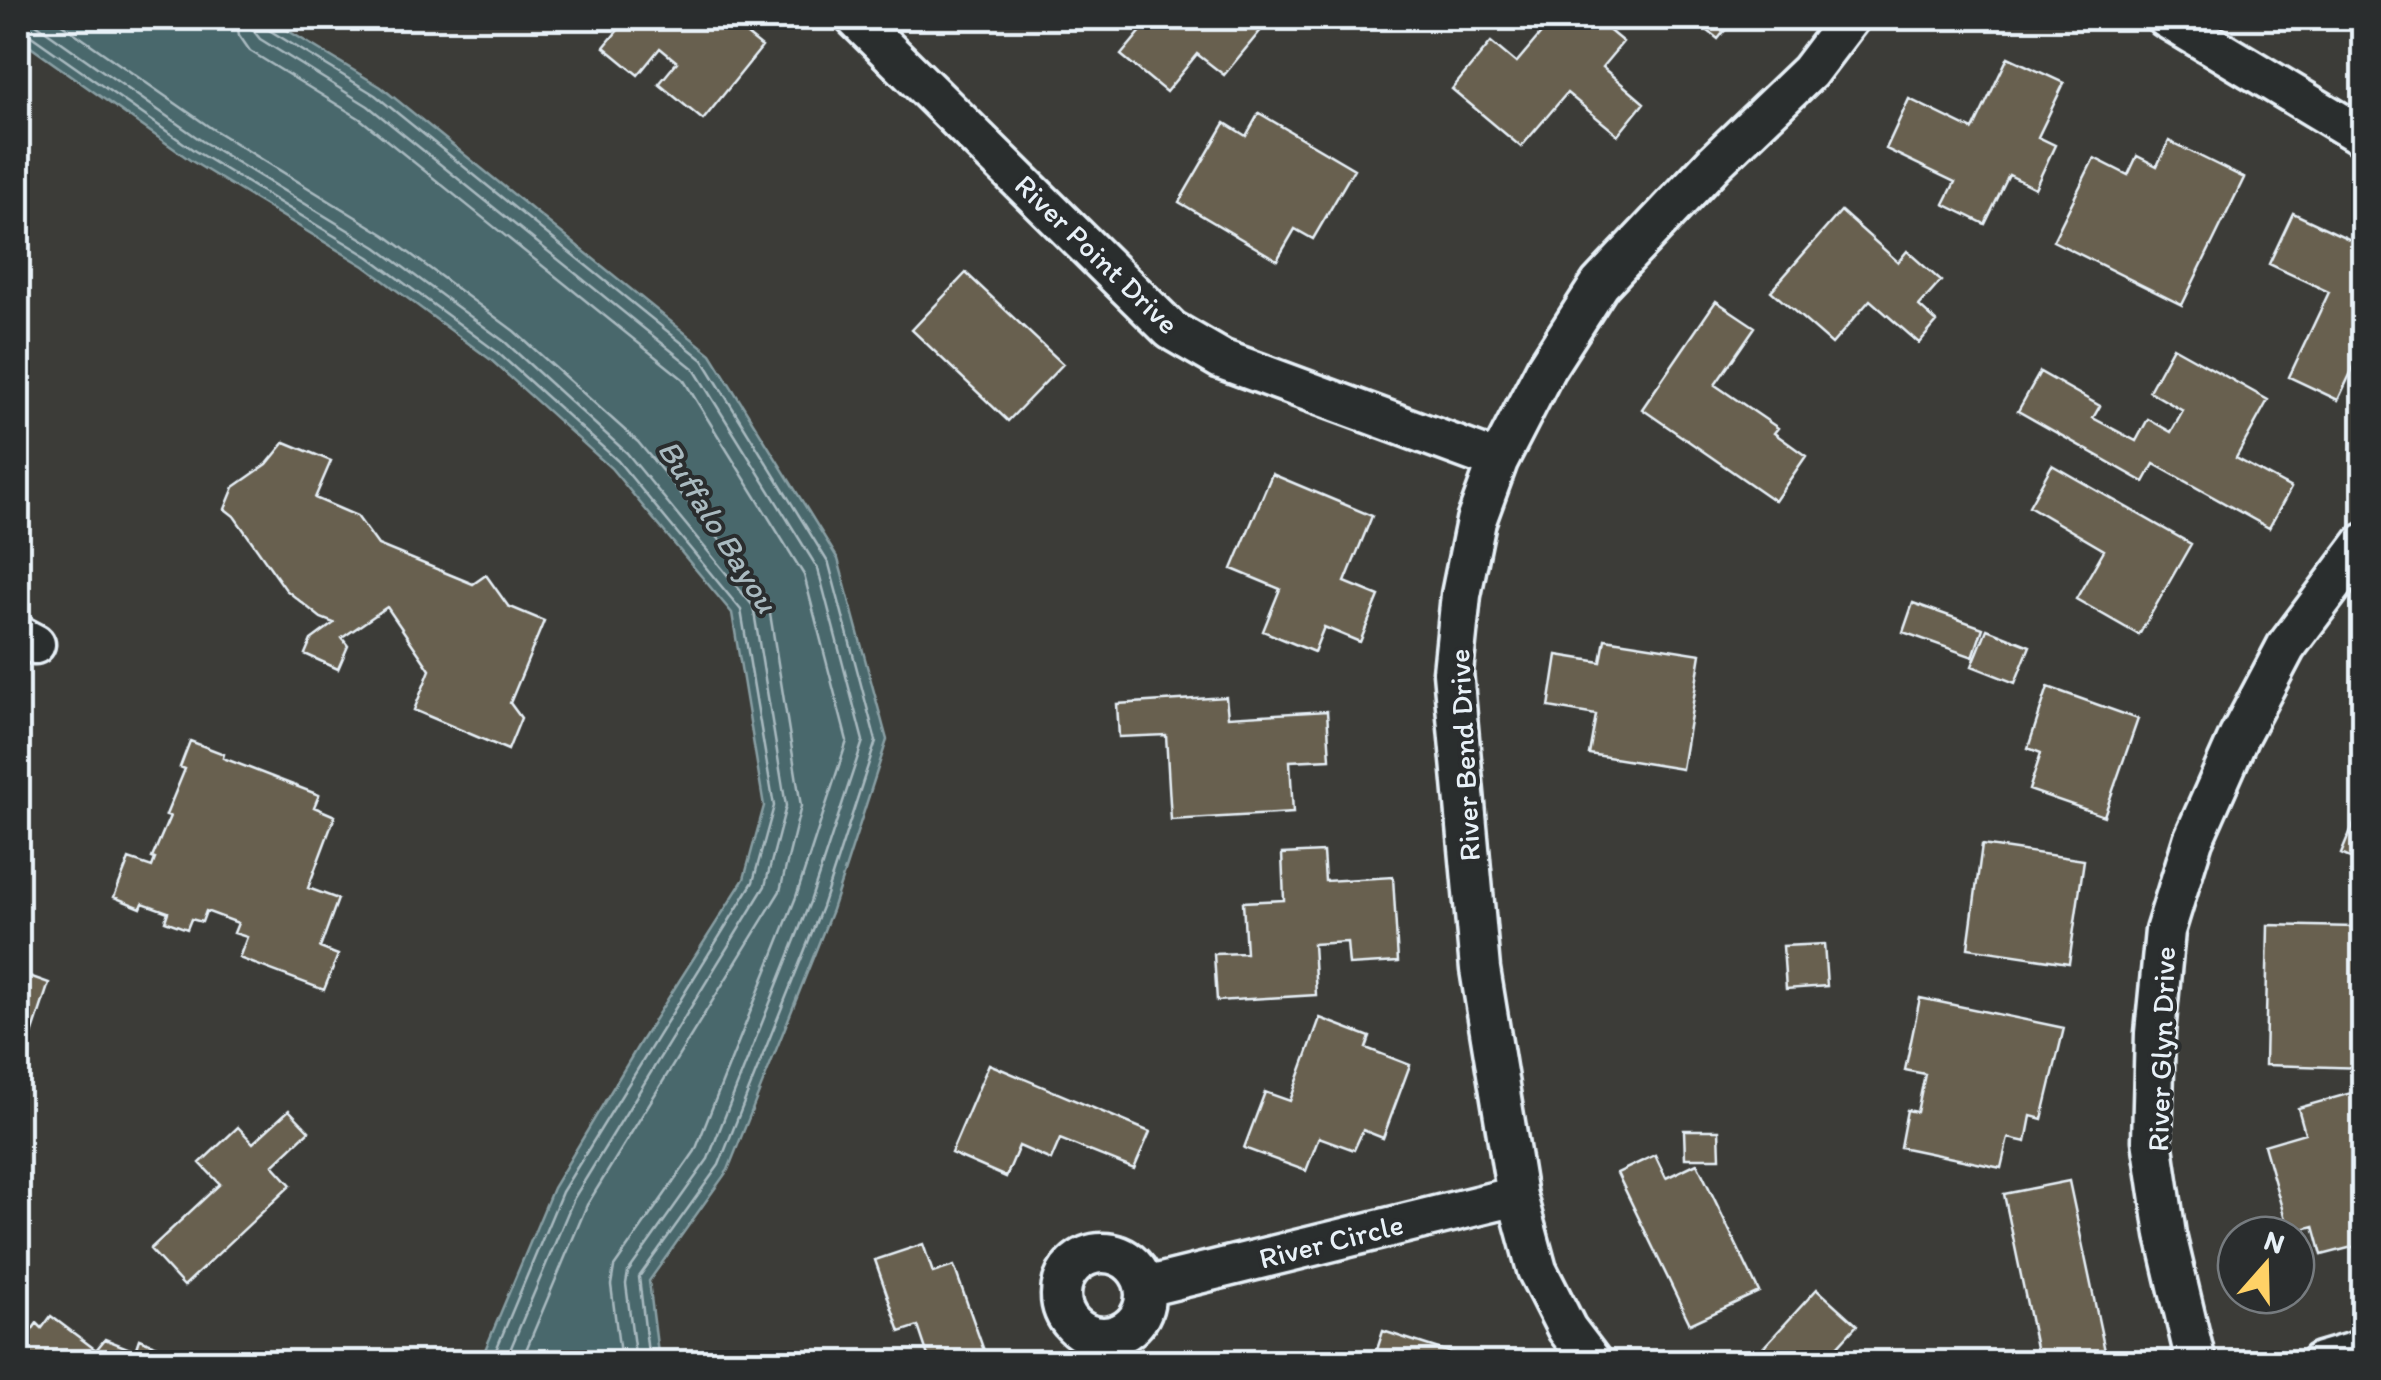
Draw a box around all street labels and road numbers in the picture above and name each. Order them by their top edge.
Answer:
street label: River Point Drive [1007,166,1187,342]
street label: River Bend Drive [1440,648,1488,862]
street label: River Glyn Drive [2139,946,2183,1152]
street label: River Circle [1255,1205,1407,1277]

